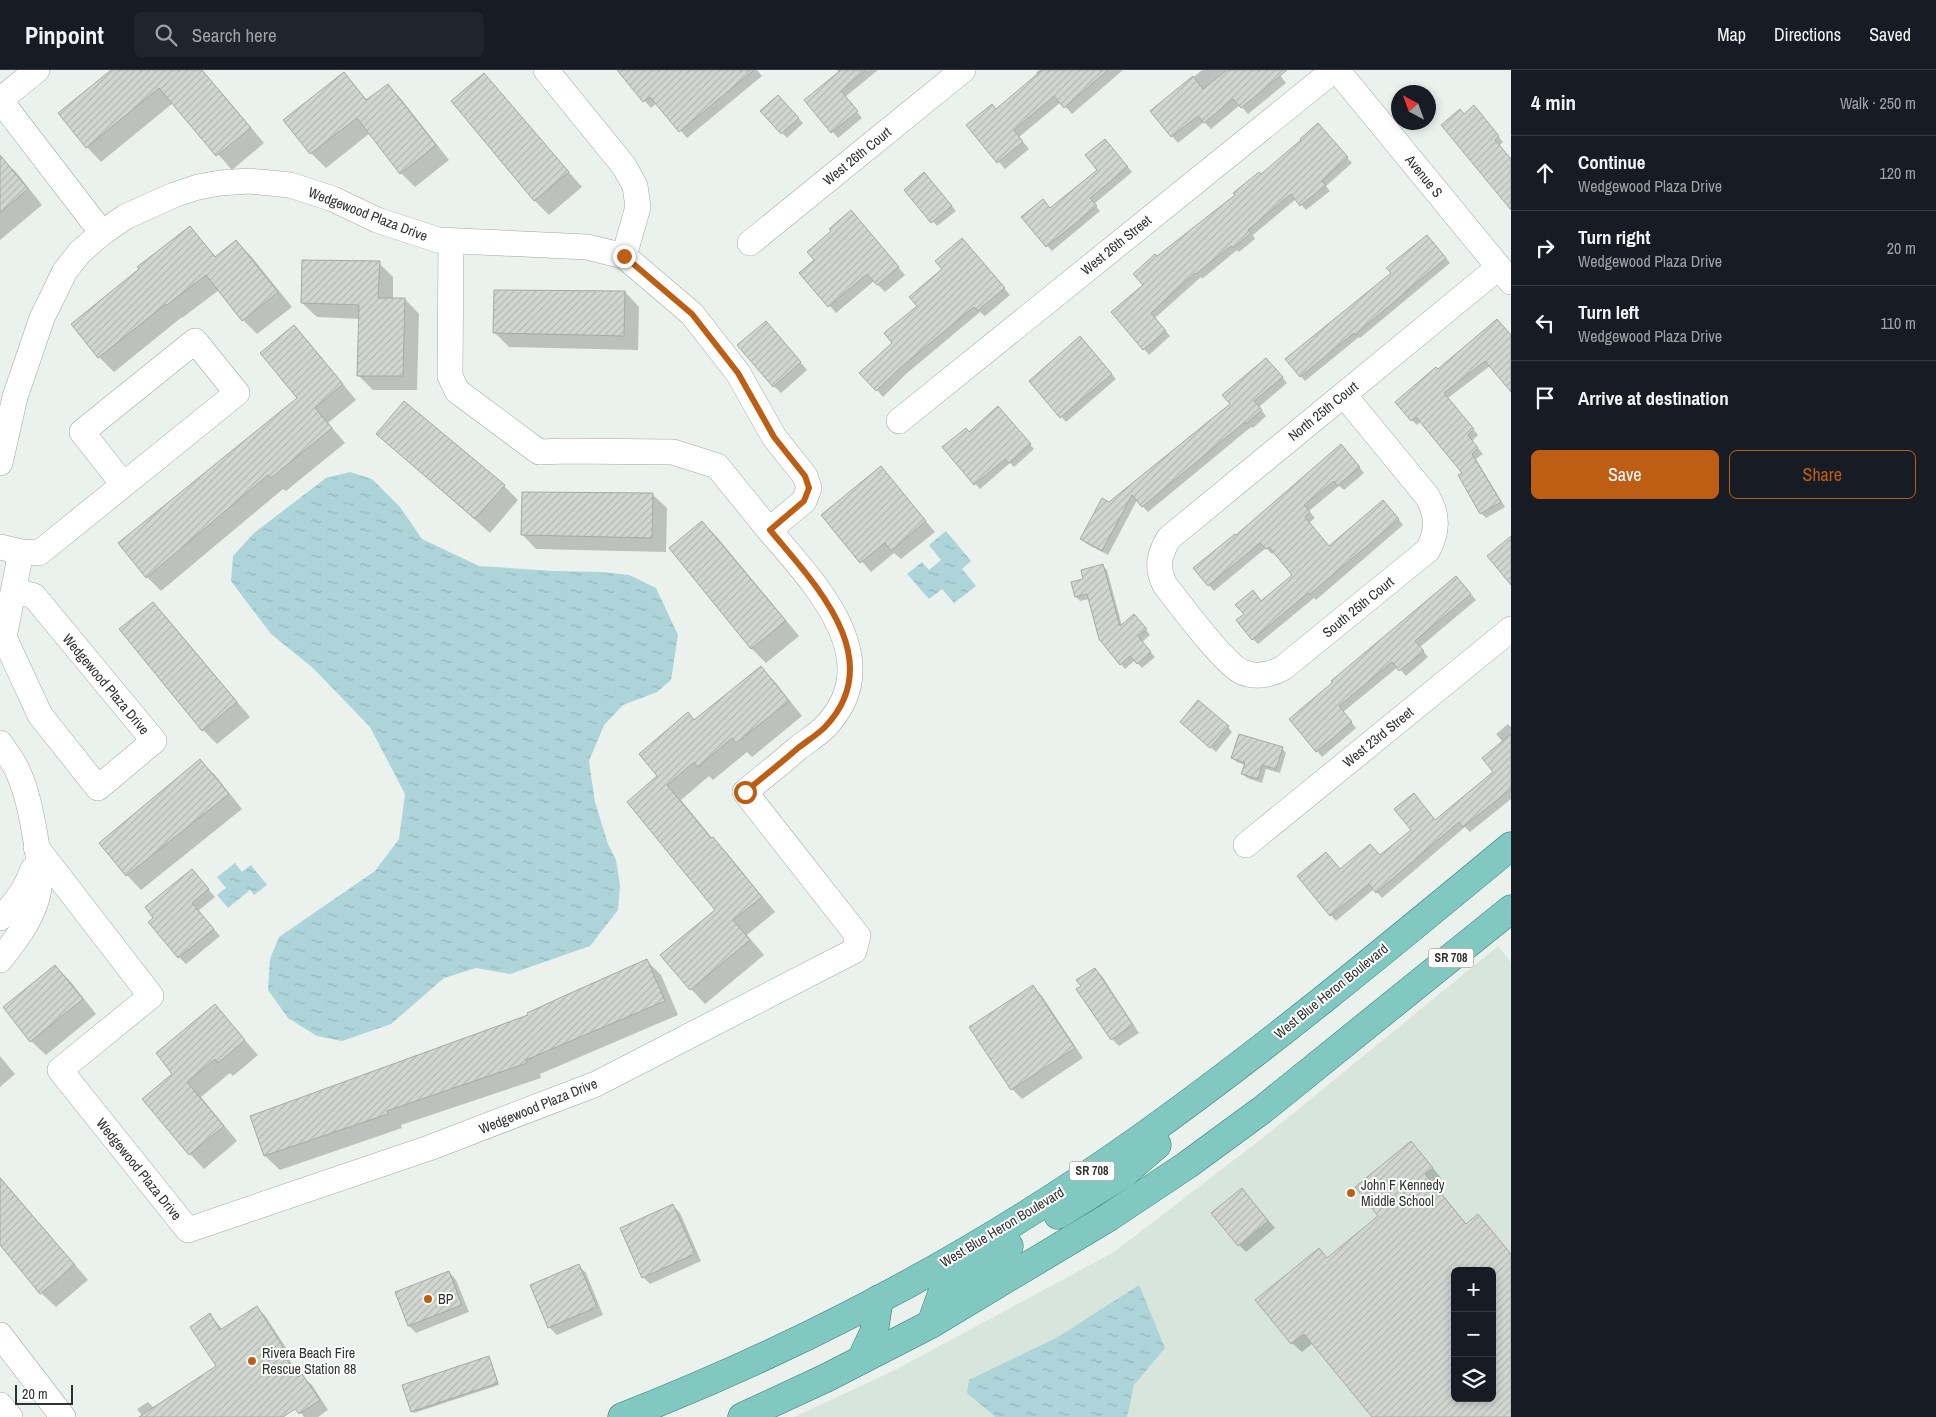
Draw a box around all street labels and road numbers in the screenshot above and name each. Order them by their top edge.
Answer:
street label: West 26th Court [819,123,895,189]
street label: Avenue S [1401,150,1447,201]
street label: Wedgewood Plaza Drive [306,183,430,245]
street label: West 26th Street [1077,211,1155,279]
street label: North 25th Court [1284,377,1362,445]
street label: South 25th Court [1319,573,1397,641]
street label: Wedgewood Plaza Drive [59,630,153,738]
street label: West 23rd Street [1339,703,1417,771]
street label: West Blue Heron Boulevard [1270,939,1392,1043]
road number: SR 708 [1428,948,1474,968]
street label: Wedgewood Plaza Drive [476,1074,600,1138]
street label: Wedgewood Plaza Drive [92,1114,186,1224]
road number: SR 708 [1070,1162,1114,1180]
street label: West Blue Heron Boulevard [937,1183,1067,1271]

